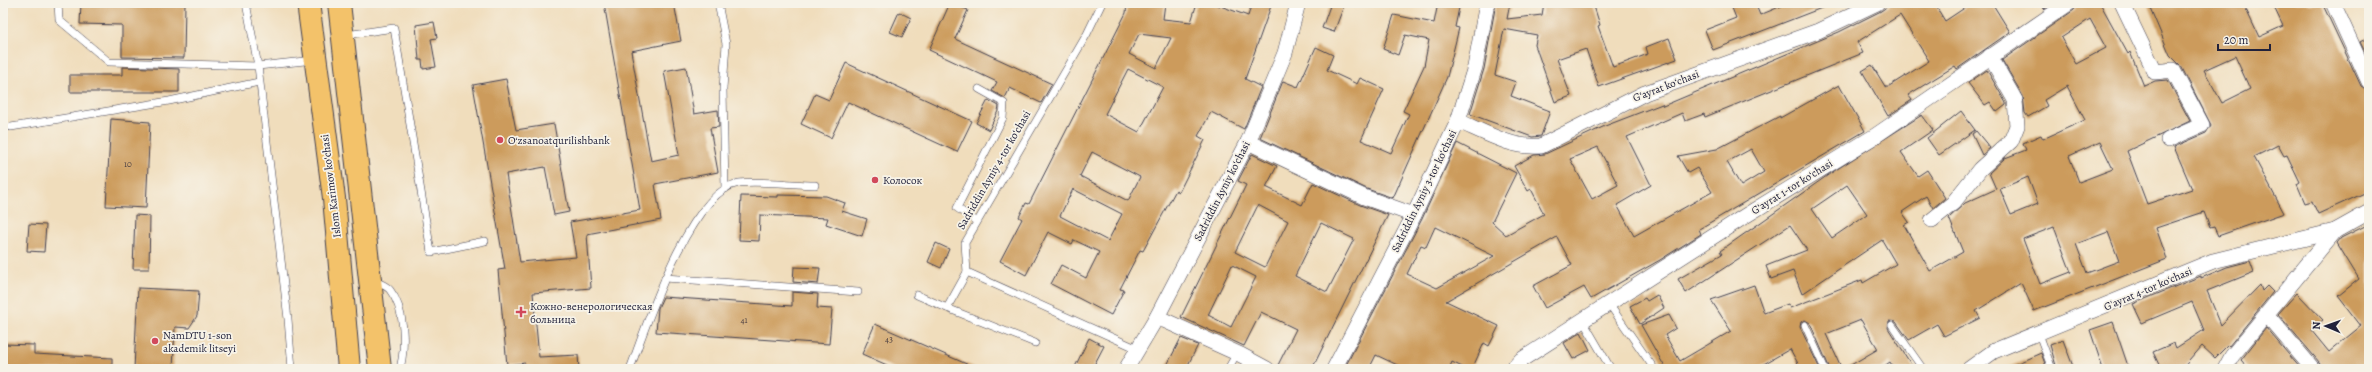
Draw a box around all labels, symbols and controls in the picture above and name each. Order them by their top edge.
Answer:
scale bar [2218,26,2270,52]
text: 20 m [2224,32,2248,48]
street label: Gʻayrat koʻchasi [1631,66,1701,106]
street label: Sadriddin Ayniy 4-tor koʻchasi [954,108,1034,232]
street label: Sadriddin Ayniy 3-tor koʻchasi [1388,127,1460,255]
street label: Islom Karimov koʻchasi [317,133,345,239]
place label: Oʻzsanoatqurilishbank [508,133,610,148]
marker: Oʻzsanoatqurilishbank [495,135,505,145]
street label: Sadriddin Ayniy koʻchasi [1190,138,1254,244]
street label: Gʻayrat 1-tor koʻchasi [1748,156,1836,218]
house number: 10 [124,158,132,170]
place label: Колосок [883,173,922,188]
marker: Колосок [870,175,880,185]
street label: G'ayrat 4-tor koʻchasi [2102,264,2194,314]
place label: Кожно-венерологическая больница [530,299,652,327]
marker: Кожно-венерологическая больница [515,306,527,318]
north arrow [2306,306,2346,346]
house number: 41 [740,314,748,326]
text: N [2309,321,2324,330]
place label: NamDTU 1-son akademik litseyi [163,328,236,356]
house number: 43 [885,333,893,345]
marker: NamDTU 1-son akademik litseyi [150,336,160,346]

